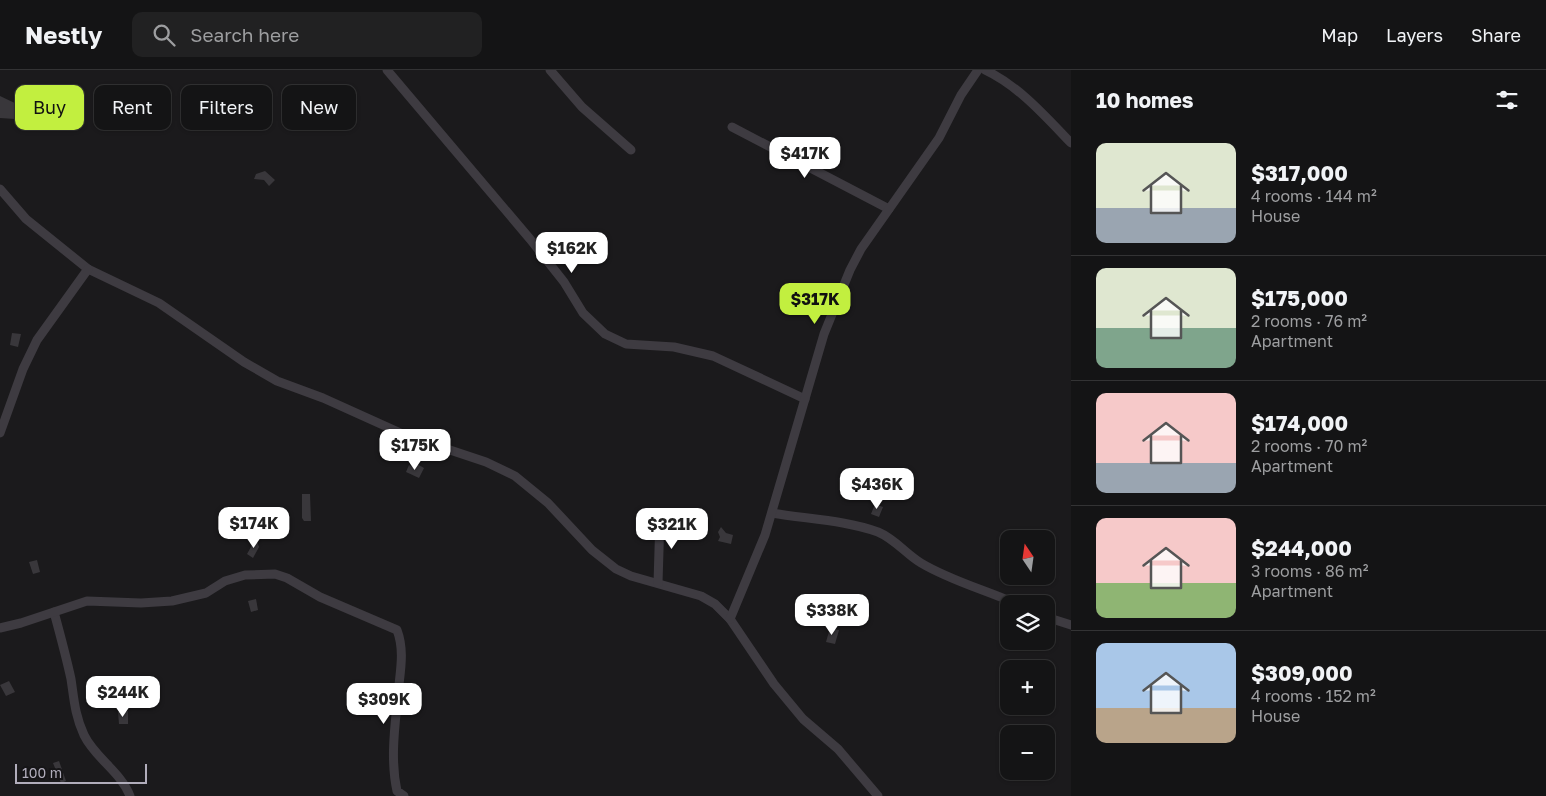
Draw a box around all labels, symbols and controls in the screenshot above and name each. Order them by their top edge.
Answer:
search box [132,12,482,57]
text: Nestly [25,20,102,49]
icon: search [150,21,178,49]
text: Search here [190,23,299,46]
text: Map [1321,24,1358,46]
text: Layers [1386,24,1443,46]
text: Share [1471,24,1521,46]
chip: Buy [15,85,84,130]
chip: Rent [94,85,171,130]
chip: Filters [181,85,272,130]
chip: New [282,85,356,130]
icon: filters [1493,86,1521,114]
text: 10 homes [1096,87,1194,113]
pin: $417K [770,136,840,179]
text: $417K [780,143,830,163]
text: $317,000 [1251,160,1348,186]
icon: home [1136,163,1196,223]
text: 4 rooms · 144 m² [1251,186,1377,206]
text: House [1251,206,1300,226]
pin: $162K [537,232,607,274]
text: $162K [547,238,597,258]
pin: $317K [780,282,850,325]
text: $175,000 [1251,285,1348,311]
icon: home [1136,288,1196,348]
text: $317K [790,289,840,309]
text: 2 rooms · 76 m² [1251,311,1367,331]
text: Apartment [1251,331,1333,351]
text: $174,000 [1251,410,1348,436]
icon: home [1136,413,1196,473]
pin: $175K [380,428,450,471]
text: $175K [390,435,440,455]
text: 2 rooms · 70 m² [1251,436,1367,456]
text: Apartment [1251,456,1333,476]
pin: $436K [842,468,912,510]
text: $436K [851,474,903,494]
pin: $174K [219,506,289,549]
pin: $321K [637,508,707,550]
text: $174K [229,513,279,533]
text: $321K [647,514,697,534]
north arrow [1000,530,1055,585]
map controls [1000,530,1055,780]
text: $244,000 [1251,535,1352,561]
icon: home [1136,538,1196,598]
text: 3 rooms · 86 m² [1251,561,1368,581]
text: Apartment [1251,581,1333,601]
pin: $338K [797,594,867,636]
button: layers [1000,595,1055,650]
text: $338K [806,600,858,620]
button: + [1000,660,1055,715]
text: $309,000 [1251,660,1353,686]
icon: home [1136,663,1196,723]
pin: $244K [88,676,158,718]
text: $244K [97,682,149,702]
pin: $309K [349,682,419,725]
text: 4 rooms · 152 m² [1251,686,1376,706]
text: $309K [358,689,410,709]
text: House [1251,706,1300,726]
button: − [1000,725,1055,780]
scale bar [15,761,148,784]
text: 100 m [22,764,62,781]

